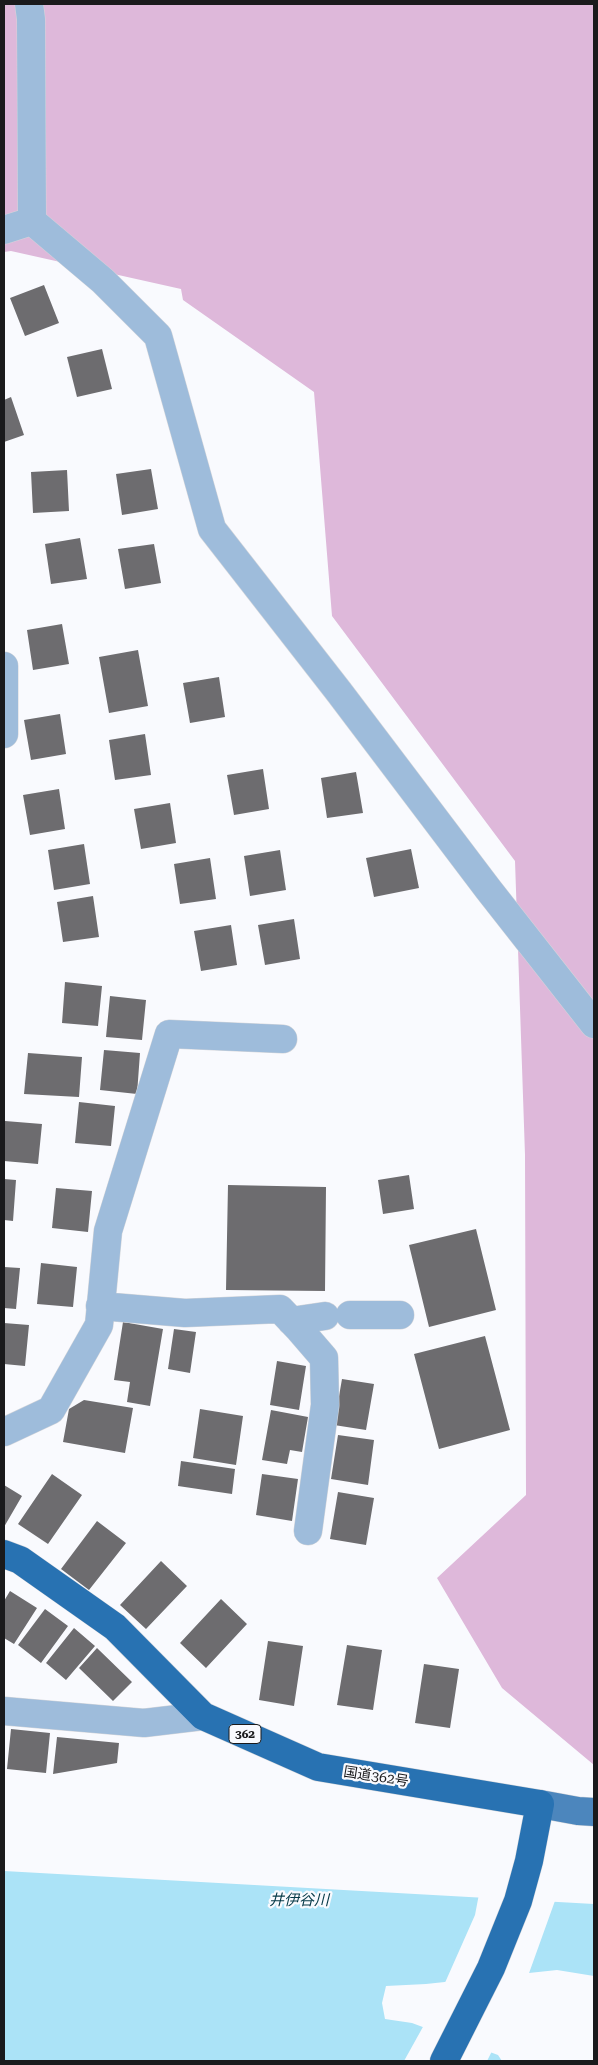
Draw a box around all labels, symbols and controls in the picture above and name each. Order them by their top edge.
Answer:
road number: 362 [229,1725,261,1744]
street label: 国道362号 [342,1764,410,1790]
water label: 井伊谷川 [269,1892,329,1910]

